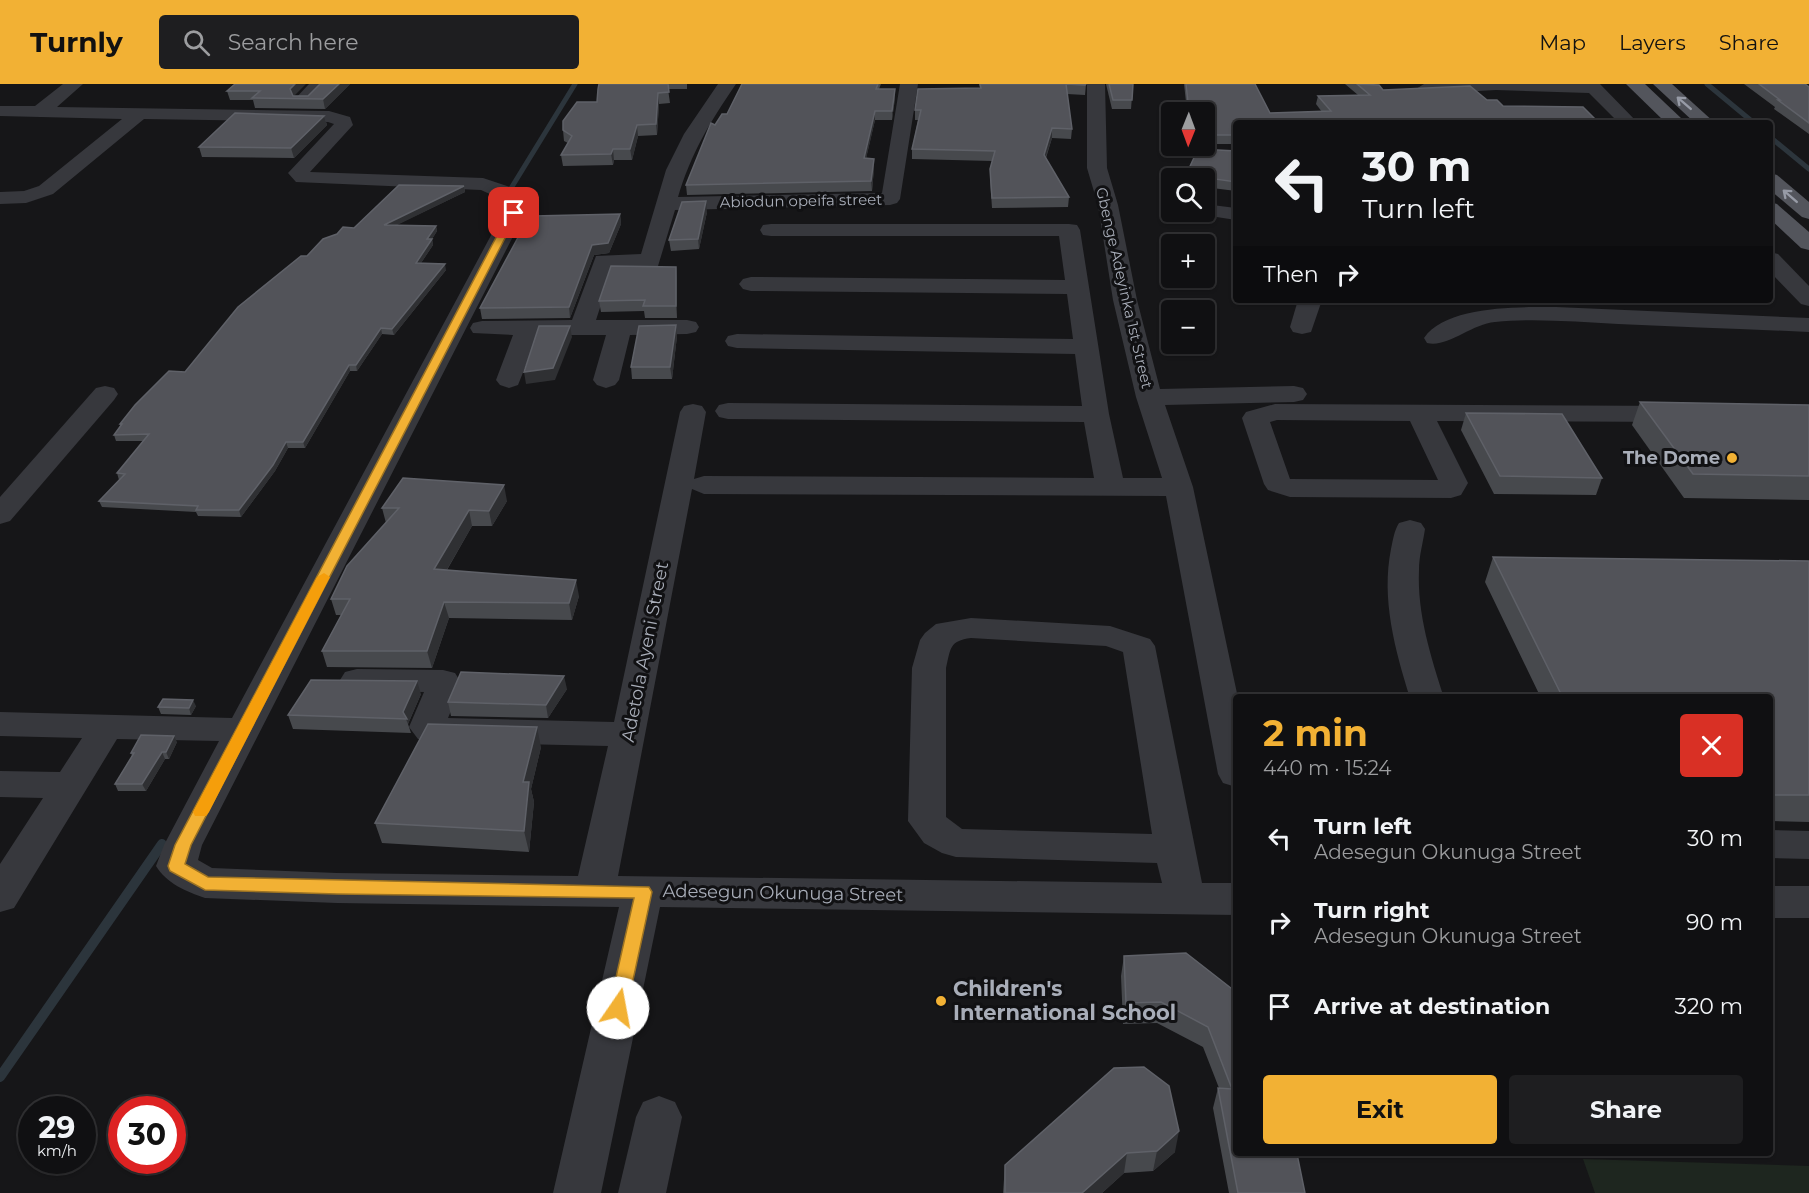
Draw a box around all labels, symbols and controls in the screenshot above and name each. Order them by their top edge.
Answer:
search box [159,15,579,69]
text: Turnly [30,25,123,59]
icon: search [180,26,213,59]
text: Search here [228,29,359,56]
text: Map [1539,30,1586,55]
text: Layers [1619,30,1686,55]
text: Share [1719,30,1779,55]
one-way arrow [1676,97,1692,110]
north arrow [1161,102,1215,156]
map controls [1161,102,1215,354]
text: 30 m [1362,140,1471,192]
icon: left [1263,144,1341,222]
button: search [1161,168,1215,222]
street label: Gbenge Adeyinka 1st Street [1092,185,1157,390]
pin [488,187,539,238]
one-way arrow [1782,189,1797,203]
street label: Abiodun opeifa street [720,190,882,211]
text: Turn left [1362,192,1475,225]
icon: arrive [497,196,530,229]
button: + [1161,234,1215,288]
icon: right [1331,258,1364,291]
text: Then [1263,261,1319,288]
button: − [1161,300,1215,354]
place label: The Dome [1623,447,1720,469]
marker: The Dome [1725,451,1739,465]
street label: Adetola Ayeni Street [617,560,673,744]
text: 2 min [1263,711,1368,755]
button: close [1680,714,1743,777]
text: 440 m · 15:24 [1263,756,1392,780]
text: Turn left [1314,813,1412,840]
icon: left [1263,822,1296,855]
text: 30 m [1687,825,1743,852]
text: Adesegun Okunuga Street [1314,840,1582,864]
street label: Adesegun Okunuga Street [662,880,904,906]
text: Turn right [1314,897,1429,924]
icon: right [1263,906,1296,939]
text: 90 m [1686,909,1743,936]
text: Adesegun Okunuga Street [1314,924,1582,948]
position arrow [586,976,650,1040]
place label: Children's International School [953,976,1176,1025]
icon: arrive [1263,990,1296,1023]
text: Arrive at destination [1314,993,1550,1020]
text: 320 m [1675,993,1743,1020]
marker: Children's International School [934,994,948,1008]
button: Exit [1263,1075,1497,1144]
button: Share [1509,1075,1743,1144]
speed limit sign: 30 [108,1096,186,1174]
text: 29 [39,1109,75,1146]
text: km/h [37,1141,77,1160]

